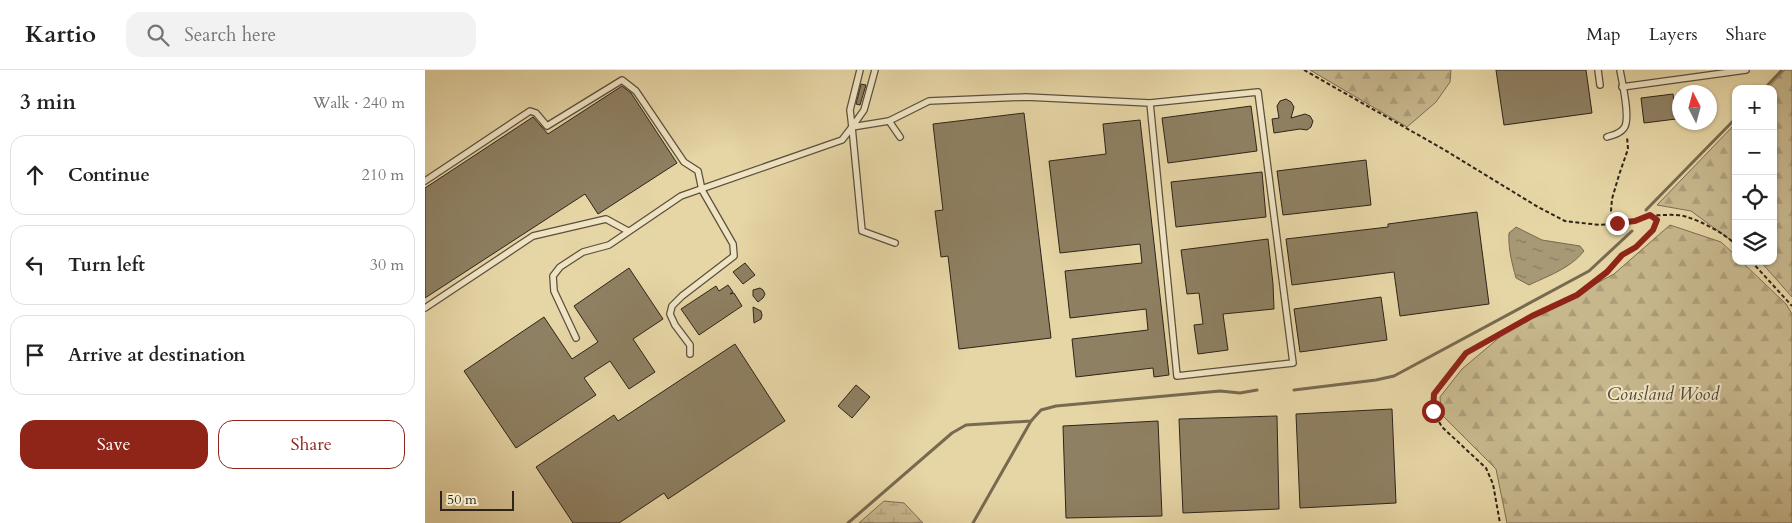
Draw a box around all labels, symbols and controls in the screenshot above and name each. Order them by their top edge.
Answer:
search box [126,12,476,57]
text: Kartio [25,18,96,51]
icon: search [144,21,172,49]
text: Search here [184,22,276,48]
text: Map [1586,22,1621,47]
text: Layers [1649,22,1698,47]
text: Share [1726,22,1767,47]
north arrow [1672,85,1717,130]
map controls [1732,85,1777,265]
button: + [1732,85,1777,130]
text: 3 min [20,88,76,117]
text: Walk · 240 m [313,92,405,114]
button: − [1732,130,1777,175]
icon: ahead [21,161,49,189]
text: Continue [68,162,150,188]
text: 210 m [362,164,404,186]
button: locate [1732,175,1777,220]
route end [1606,212,1629,235]
button: layers [1732,220,1777,265]
icon: left [21,251,49,279]
text: Turn left [68,252,145,278]
text: 30 m [370,254,404,276]
icon: arrive [21,341,49,369]
text: Arrive at destination [68,342,245,368]
park label: Cousland Wood [1607,382,1720,407]
route start [1422,400,1445,423]
button: Save [20,420,208,469]
button: Share [218,420,405,469]
scale bar [440,488,514,511]
text: 50 m [447,490,477,509]

